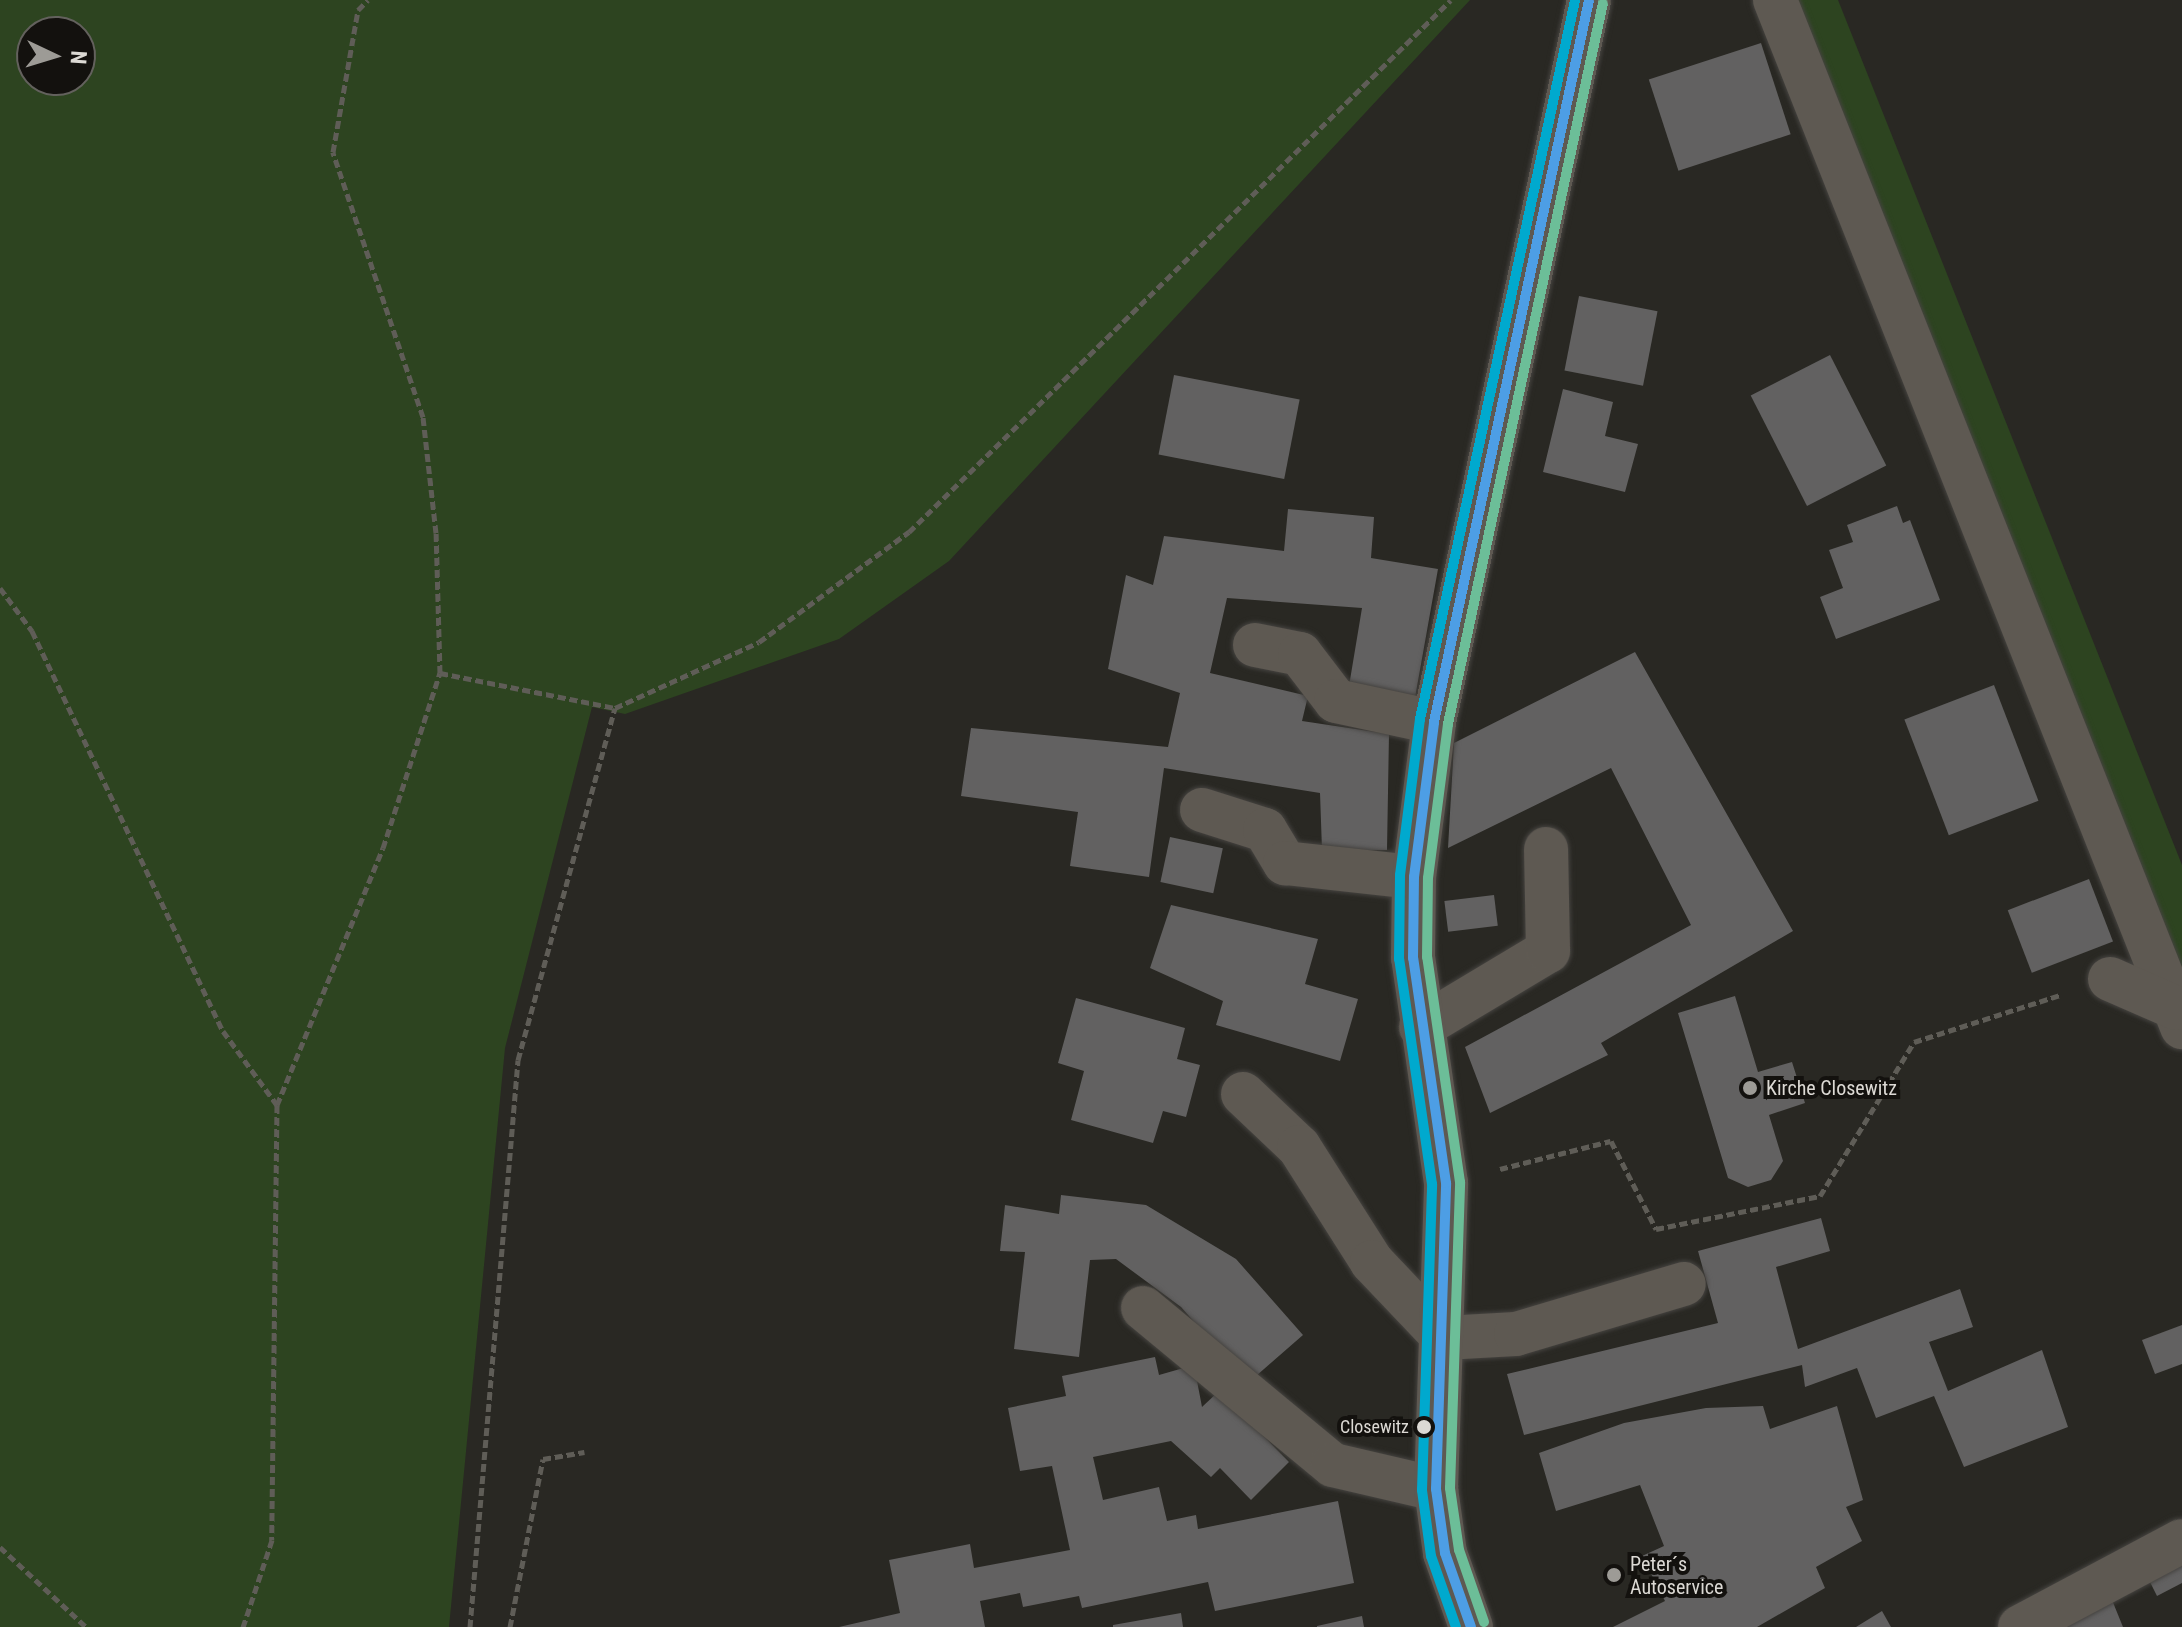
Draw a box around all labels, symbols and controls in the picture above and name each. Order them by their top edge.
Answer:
north arrow [16,16,96,96]
text: N [66,50,91,65]
place label: Kirche Closewitz [1766,1076,1897,1100]
marker: Kirche Closewitz [1741,1079,1759,1097]
place label: Closewitz [1340,1416,1409,1438]
marker: Closewitz [1416,1419,1432,1435]
place label: Peter´s Autoservice [1630,1552,1723,1599]
marker: Peter´s Autoservice [1605,1566,1623,1584]

